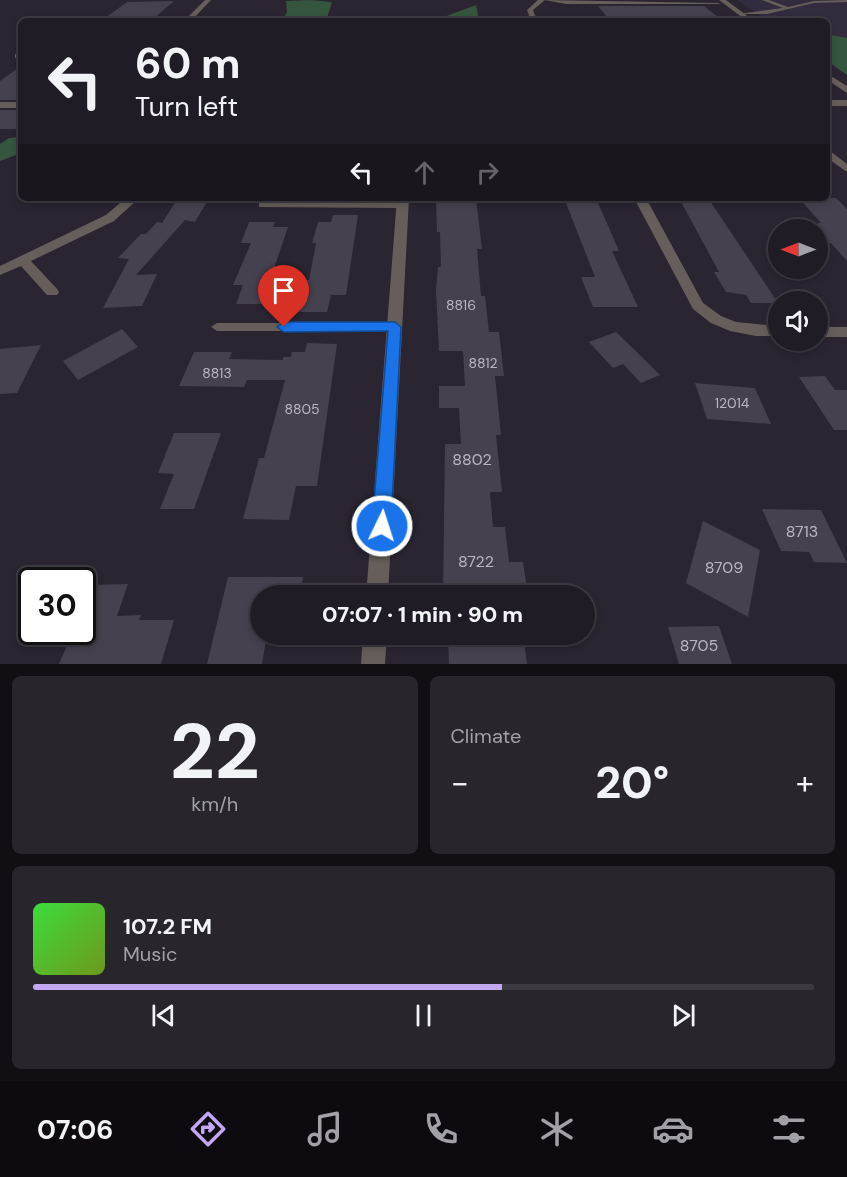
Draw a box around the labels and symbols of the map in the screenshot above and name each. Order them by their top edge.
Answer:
north arrow [768,219,828,279]
pin [258,265,309,327]
house number: 8816 [446,296,476,314]
house number: 8812 [468,354,498,372]
house number: 8813 [202,364,232,382]
house number: 12014 [715,394,750,412]
house number: 8805 [284,400,320,418]
house number: 8802 [452,449,492,470]
position arrow [350,494,414,558]
house number: 8713 [786,521,818,542]
house number: 8722 [458,551,494,572]
house number: 8709 [705,557,743,578]
speed limit sign: 30 [18,567,96,645]
house number: 8705 [680,635,718,656]

